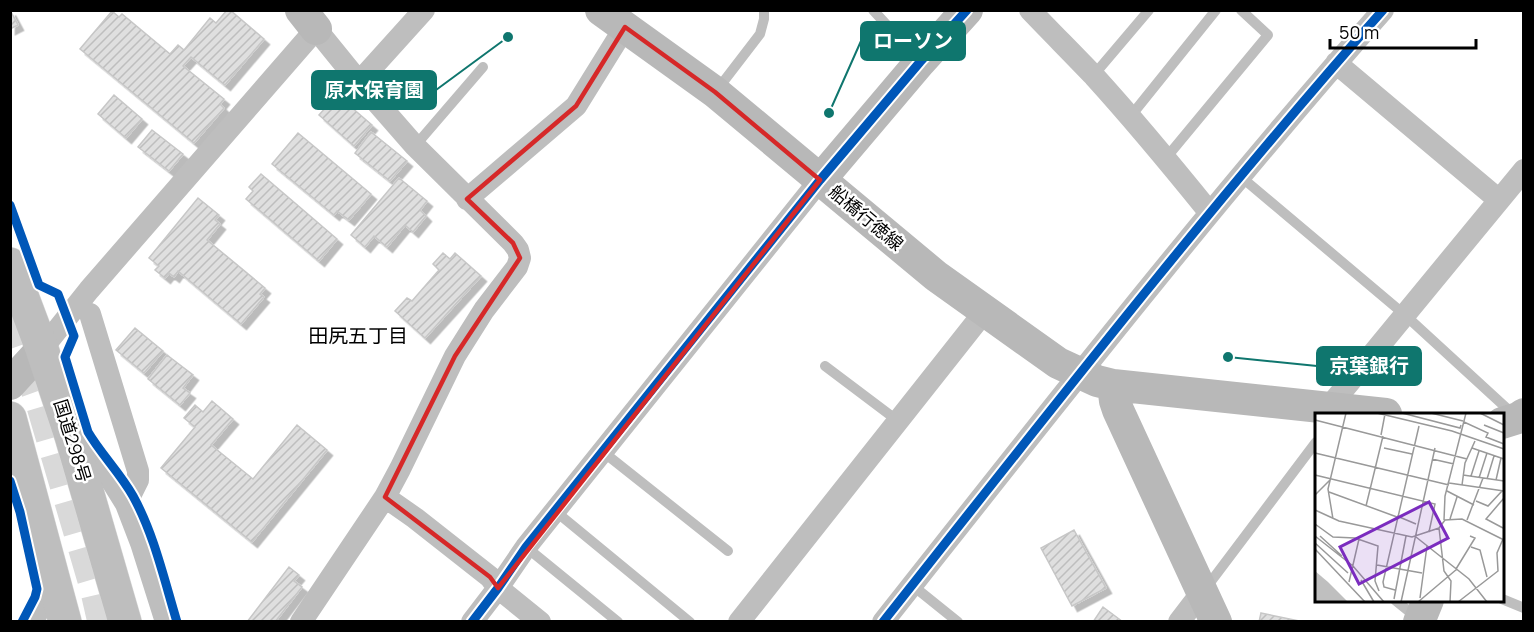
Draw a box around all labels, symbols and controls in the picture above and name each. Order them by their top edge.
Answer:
scale bar [1330,12,1476,50]
text: 50 m [1339,20,1379,44]
callout: ローソン [861,22,965,60]
text: ローソン [873,27,953,54]
callout: 原木保育園 [312,71,436,109]
text: 原木保育園 [324,76,424,103]
street label: 船橋行徳線 [824,179,909,255]
district label: 田尻五丁目 [308,322,408,349]
callout: 京葉銀行 [1317,347,1421,385]
text: 京葉銀行 [1329,352,1409,379]
street label: 国道298号 [49,396,97,485]
inset map [1315,413,1504,602]

